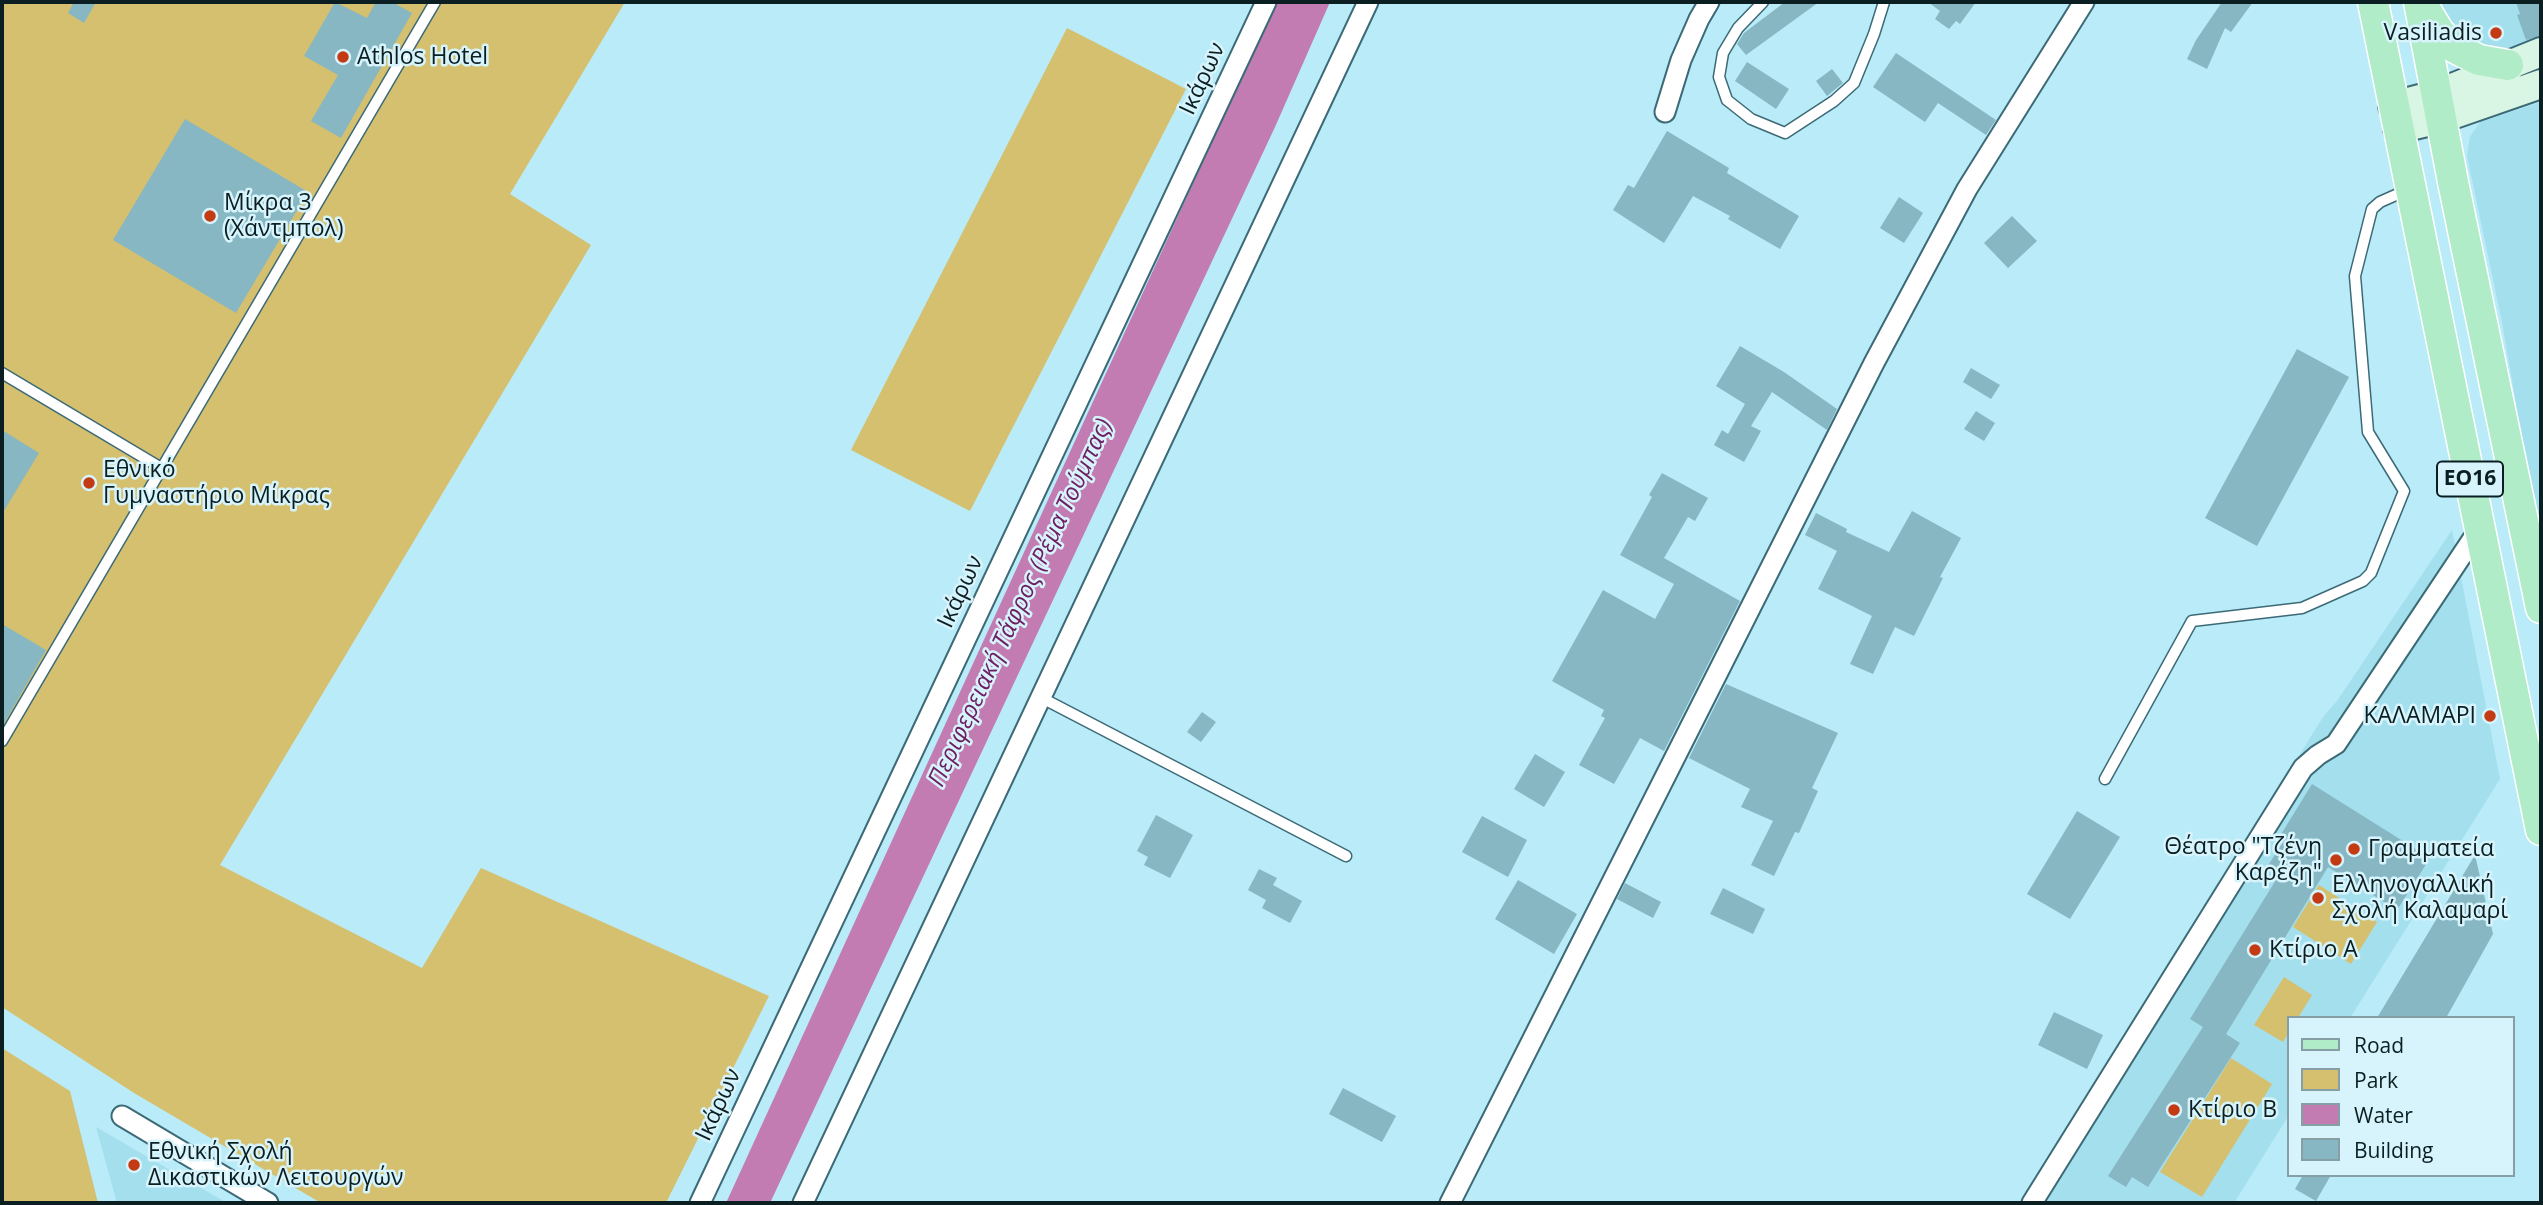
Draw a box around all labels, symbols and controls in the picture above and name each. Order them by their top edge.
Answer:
place label: Vasiliadis [2384,19,2482,47]
marker: Vasiliadis [2488,25,2504,41]
street label: Ικάρων [1174,38,1232,120]
place label: Athlos Hotel [357,43,488,71]
marker: Athlos Hotel [335,49,351,65]
place label: Μίκρα 3 (Χάντμπολ) [224,189,344,243]
marker: Μίκρα 3 (Χάντμπολ) [202,208,218,224]
water label: Περιφερειακή Τάφρος (Ρέμα Τούμπας) [923,414,1119,792]
place label: Εθνικό Γυμναστήριο Μίκρας [103,456,330,510]
road number: ΕΟ16 [2437,462,2503,496]
marker: Εθνικό Γυμναστήριο Μίκρας [81,475,97,491]
street label: Ικάρων [932,551,990,633]
place label: ΚΑΛΑΜΑΡΙ [2363,702,2476,730]
marker: ΚΑΛΑΜΑΡΙ [2482,708,2498,724]
place label: Θέατρο "Τζένη Καρέζη" [2164,833,2322,887]
place label: Γραμματεία [2368,835,2494,863]
marker: Γραμματεία [2346,841,2362,857]
marker: Θέατρο "Τζένη Καρέζη" [2328,852,2344,868]
place label: Ελληνογαλλική Σχολή Καλαμαρί [2332,871,2508,925]
marker: Ελληνογαλλική Σχολή Καλαμαρί [2310,890,2326,906]
place label: Κτίριο Α [2269,936,2358,964]
marker: Κτίριο Α [2247,942,2263,958]
legend [2288,1016,2515,1177]
text: Road [2354,1031,2404,1059]
street label: Ικάρων [690,1064,748,1146]
text: Park [2354,1066,2398,1094]
place label: Κτίριο Β [2188,1096,2277,1124]
text: Water [2354,1101,2413,1129]
marker: Κτίριο Β [2166,1102,2182,1118]
text: Building [2354,1136,2433,1164]
place label: Εθνική Σχολή Δικαστικών Λειτουργών [148,1138,404,1192]
marker: Εθνική Σχολή Δικαστικών Λειτουργών [126,1157,142,1173]

